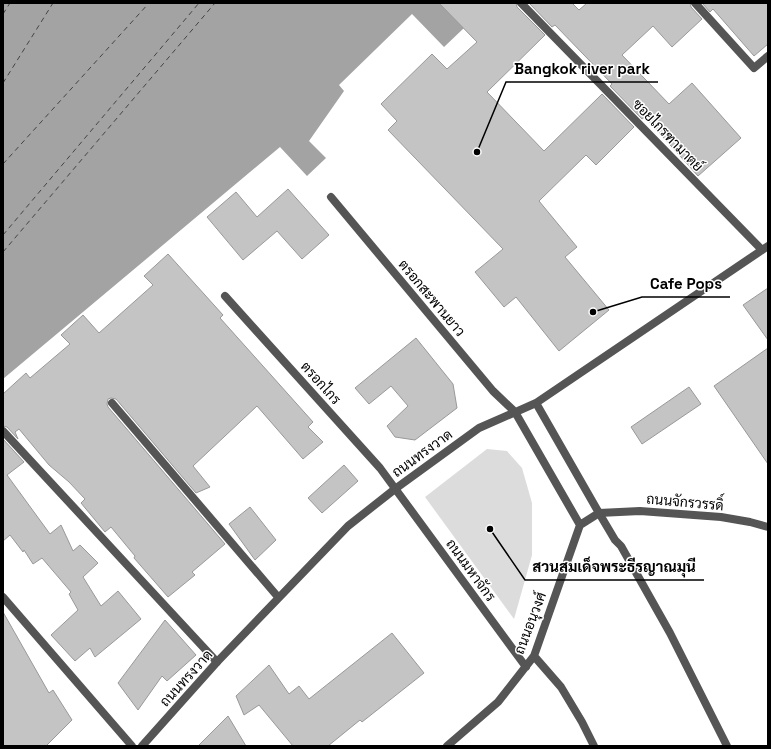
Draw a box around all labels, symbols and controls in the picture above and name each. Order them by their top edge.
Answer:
callout: Bangkok river park [506,55,658,82]
text: Bangkok river park [514,59,650,78]
street label: ซอยไกรฑามาตย์ [629,95,707,175]
street label: ตรอกสะพานยาว [395,256,469,340]
callout: Cafe Pops [642,270,730,297]
text: Cafe Pops [650,274,722,293]
street label: ตรอกไกร [297,358,345,408]
street label: ถนนทรงวาด [388,425,456,481]
street label: ถนนจักรวรรดิ์ [646,486,725,514]
street label: ถนนมหาจักร [442,535,500,605]
callout: สวนสมเด็จพระธีรญาณมุนี [525,553,704,580]
text: สวนสมเด็จพระธีรญาณมุนี [532,556,696,578]
street label: ถนนอนุวงศ์ [510,589,551,657]
street label: ถนนทรงวาด [156,646,216,710]

